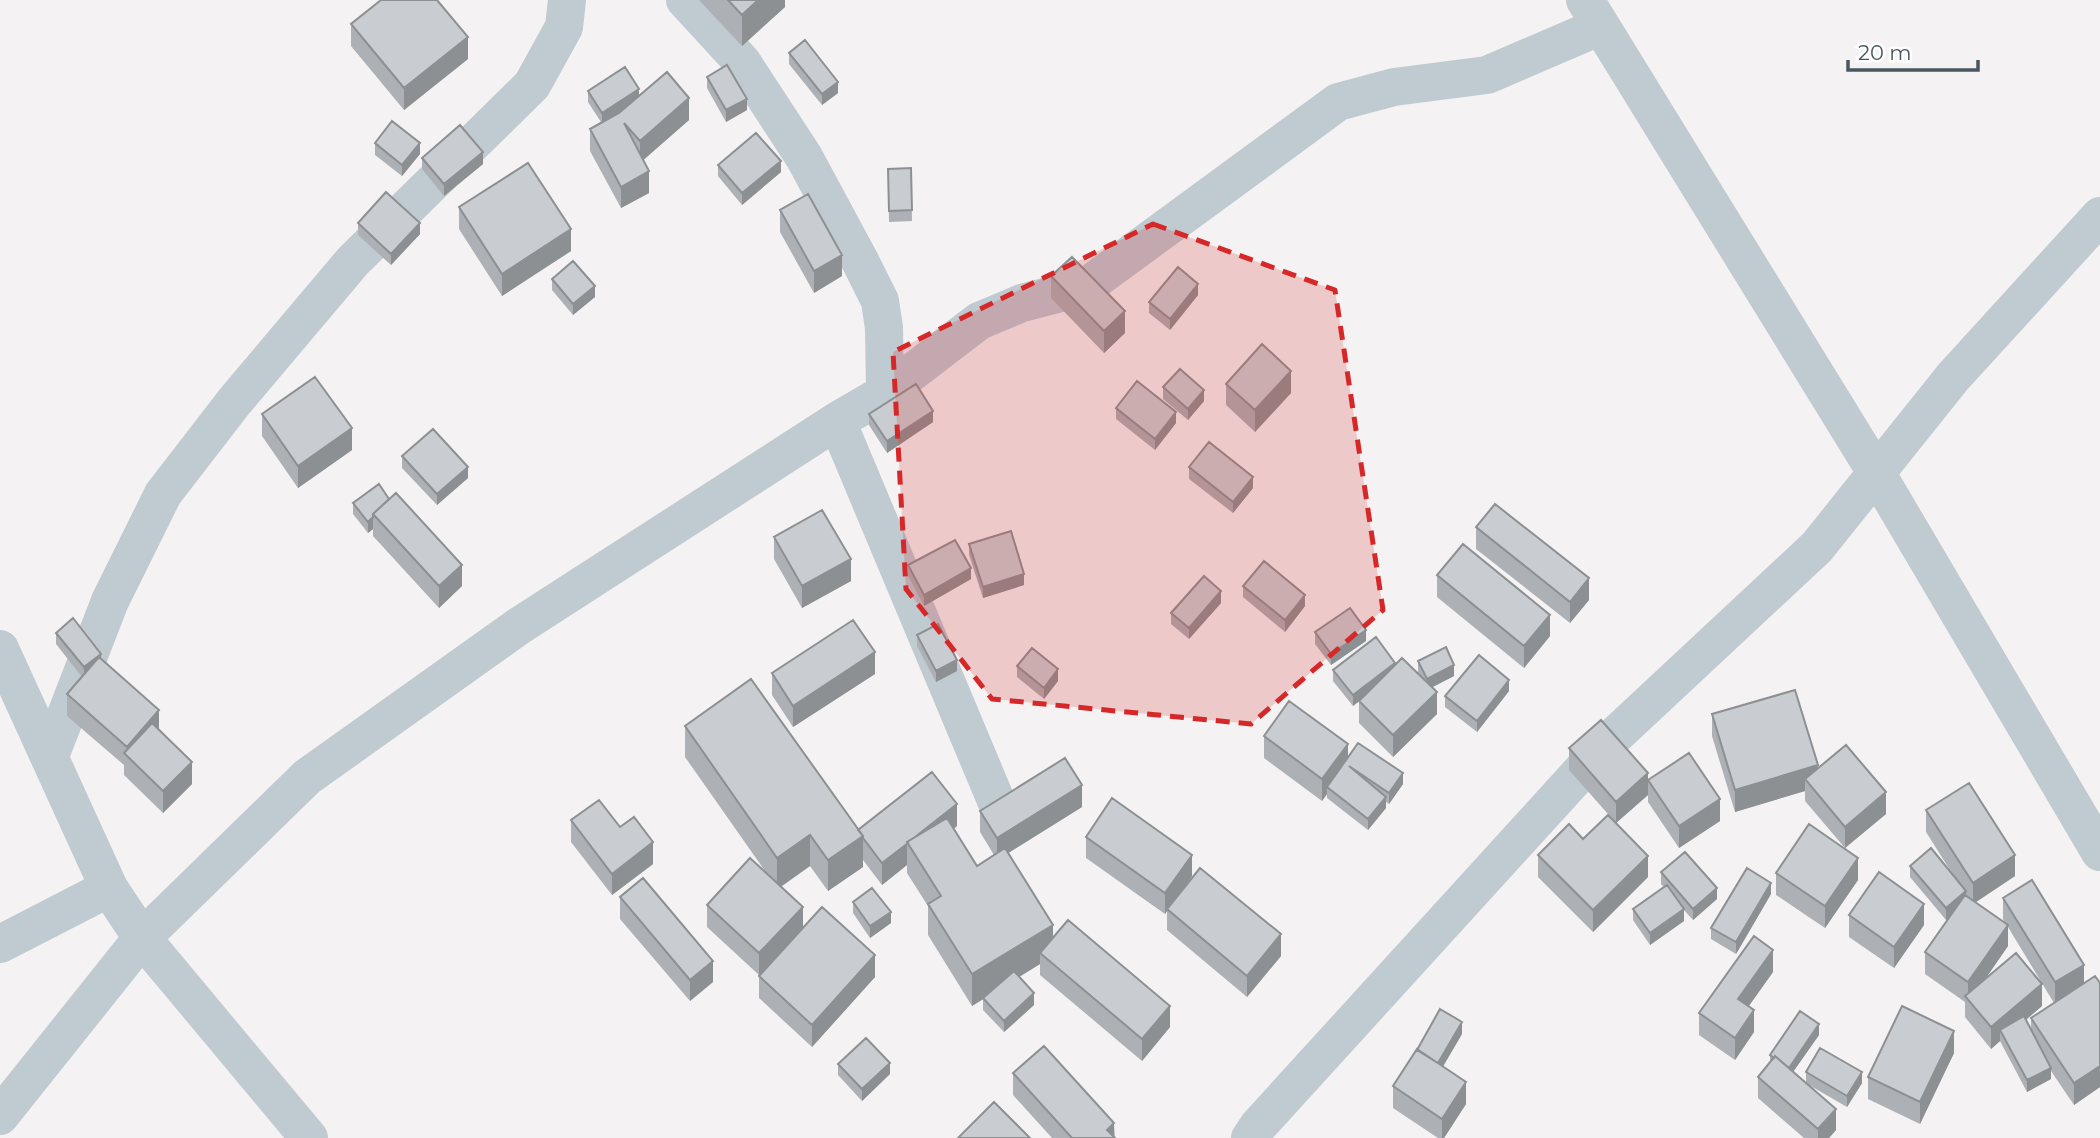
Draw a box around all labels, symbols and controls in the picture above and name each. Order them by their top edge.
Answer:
scale bar [1848,28,1978,72]
text: 20 m [1858,40,1912,65]

